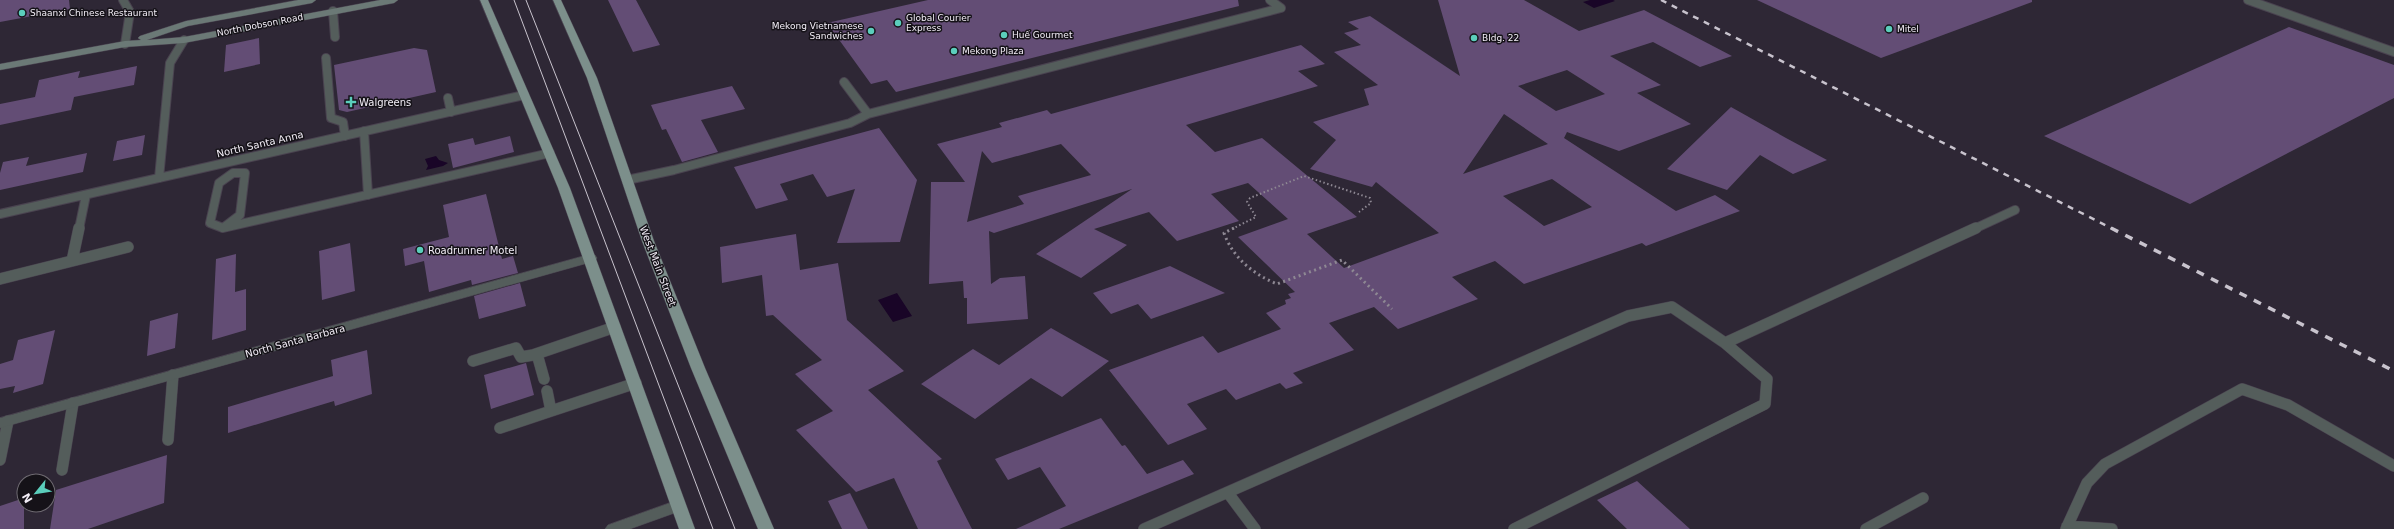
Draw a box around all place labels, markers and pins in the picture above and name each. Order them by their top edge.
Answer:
marker: Shaanxi Chinese Restaurant [17,8,27,18]
place label: Shaanxi Chinese Restaurant [30,8,157,18]
place label: Global Courier Express [906,13,971,33]
marker: Global Courier Express [893,18,903,28]
place label: Mekong Vietnamese Sandwiches [772,21,863,41]
marker: Mitel [1884,24,1894,34]
place label: Mitel [1897,24,1919,34]
marker: Mekong Vietnamese Sandwiches [866,26,876,36]
marker: Huế Gourmet [999,30,1009,40]
place label: Huế Gourmet [1012,30,1073,40]
marker: Bldg. 22 [1469,33,1479,43]
place label: Bldg. 22 [1482,33,1519,43]
marker: Mekong Plaza [949,46,959,56]
place label: Mekong Plaza [962,46,1024,56]
marker: Walgreens [346,97,356,107]
place label: Walgreens [359,97,411,108]
marker: Roadrunner Motel [415,245,425,255]
place label: Roadrunner Motel [428,245,517,256]

